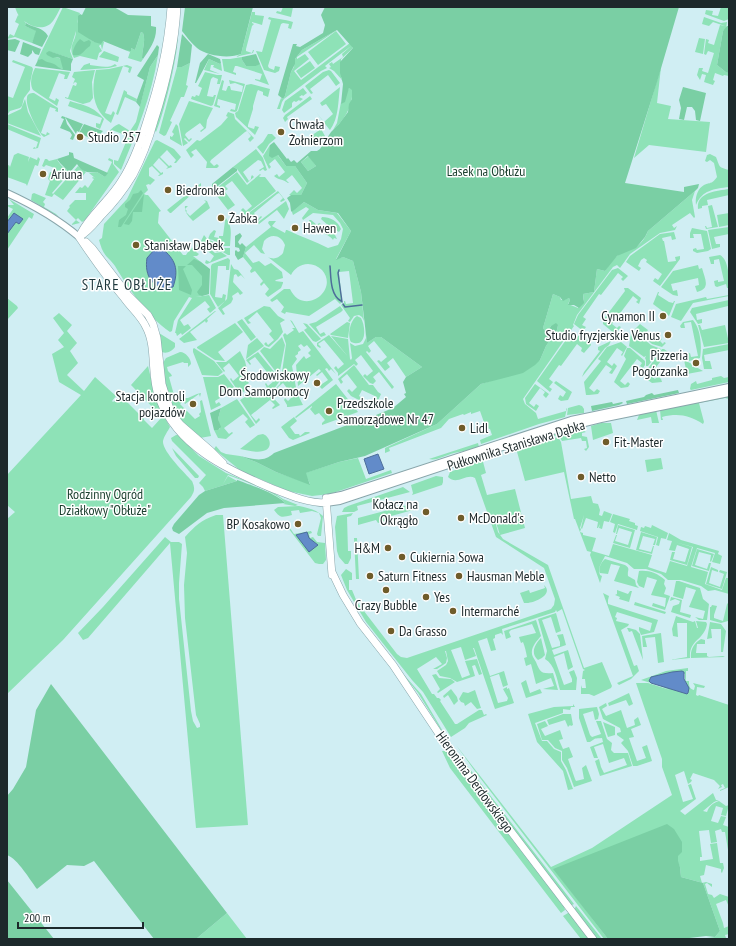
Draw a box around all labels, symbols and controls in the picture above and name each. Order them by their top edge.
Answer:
place label: Chwała Żołnierzom [289,115,343,149]
marker: Chwała Żołnierzom [276,127,286,137]
place label: Studio 257 [88,128,141,146]
marker: Studio 257 [75,132,85,142]
park label: Lasek na Obłużu [447,162,525,180]
place label: Ariuna [51,165,82,183]
marker: Ariuna [38,169,48,179]
place label: Biedronka [176,181,225,199]
marker: Biedronka [163,185,173,195]
place label: Żabka [229,209,258,227]
marker: Żabka [216,213,226,223]
place label: Hawen [303,219,336,237]
marker: Hawen [290,223,300,233]
place label: Stanisław Dąbek [144,236,224,254]
marker: Stanisław Dąbek [131,240,141,250]
district label: STARE OBŁUŻE [82,275,172,294]
place label: Cynamon II [601,307,655,325]
marker: Cynamon II [658,311,668,321]
place label: Studio fryzjerskie Venus [546,326,660,344]
marker: Studio fryzjerskie Venus [663,330,673,340]
place label: Pizzeria Pogórzanka [632,346,688,380]
marker: Pizzeria Pogórzanka [691,358,701,368]
place label: Środowiskowy Dom Samopomocy [219,366,310,400]
marker: Środowiskowy Dom Samopomocy [312,378,322,388]
place label: Stacja kontroli pojazdów [115,387,186,421]
place label: Przedszkole Samorządowe Nr 47 [337,394,434,428]
marker: Stacja kontroli pojazdów [188,399,198,409]
marker: Przedszkole Samorządowe Nr 47 [324,406,334,416]
street label: Pułkownika Stanisława Dąbka [445,415,587,475]
place label: Lidl [470,419,489,437]
marker: Lidl [457,423,467,433]
place label: Fit-Master [614,433,663,451]
marker: Fit-Master [601,437,611,447]
place label: Netto [589,468,616,486]
marker: Netto [576,472,586,482]
park label: Rodzinny Ogród Działkowy "Obłuże" [59,485,151,519]
place label: Kołacz na Okrągło [372,495,418,529]
marker: Kołacz na Okrągło [421,507,431,517]
place label: McDonald's [469,509,524,527]
marker: McDonald's [456,513,466,523]
place label: BP Kosakowo [226,515,290,533]
marker: BP Kosakowo [293,519,303,529]
place label: H&M [354,539,380,557]
marker: H&M [383,543,393,553]
place label: Cukiernia Sowa [410,548,484,566]
marker: Cukiernia Sowa [397,552,407,562]
place label: Saturn Fitness [378,567,447,585]
place label: Hausman Meble [467,567,545,585]
marker: Saturn Fitness [365,571,375,581]
marker: Hausman Meble [454,571,464,581]
marker: Crazy Bubble [381,585,391,595]
place label: Yes [434,588,450,606]
marker: Yes [421,592,431,602]
place label: Crazy Bubble [355,596,417,614]
place label: Intermarché [461,602,519,620]
marker: Intermarché [448,606,458,616]
place label: Da Grasso [399,622,447,640]
marker: Da Grasso [386,626,396,636]
street label: Hieronima Derdowskiego [432,728,518,836]
scale bar [18,904,143,930]
text: 200 m [24,910,51,925]

